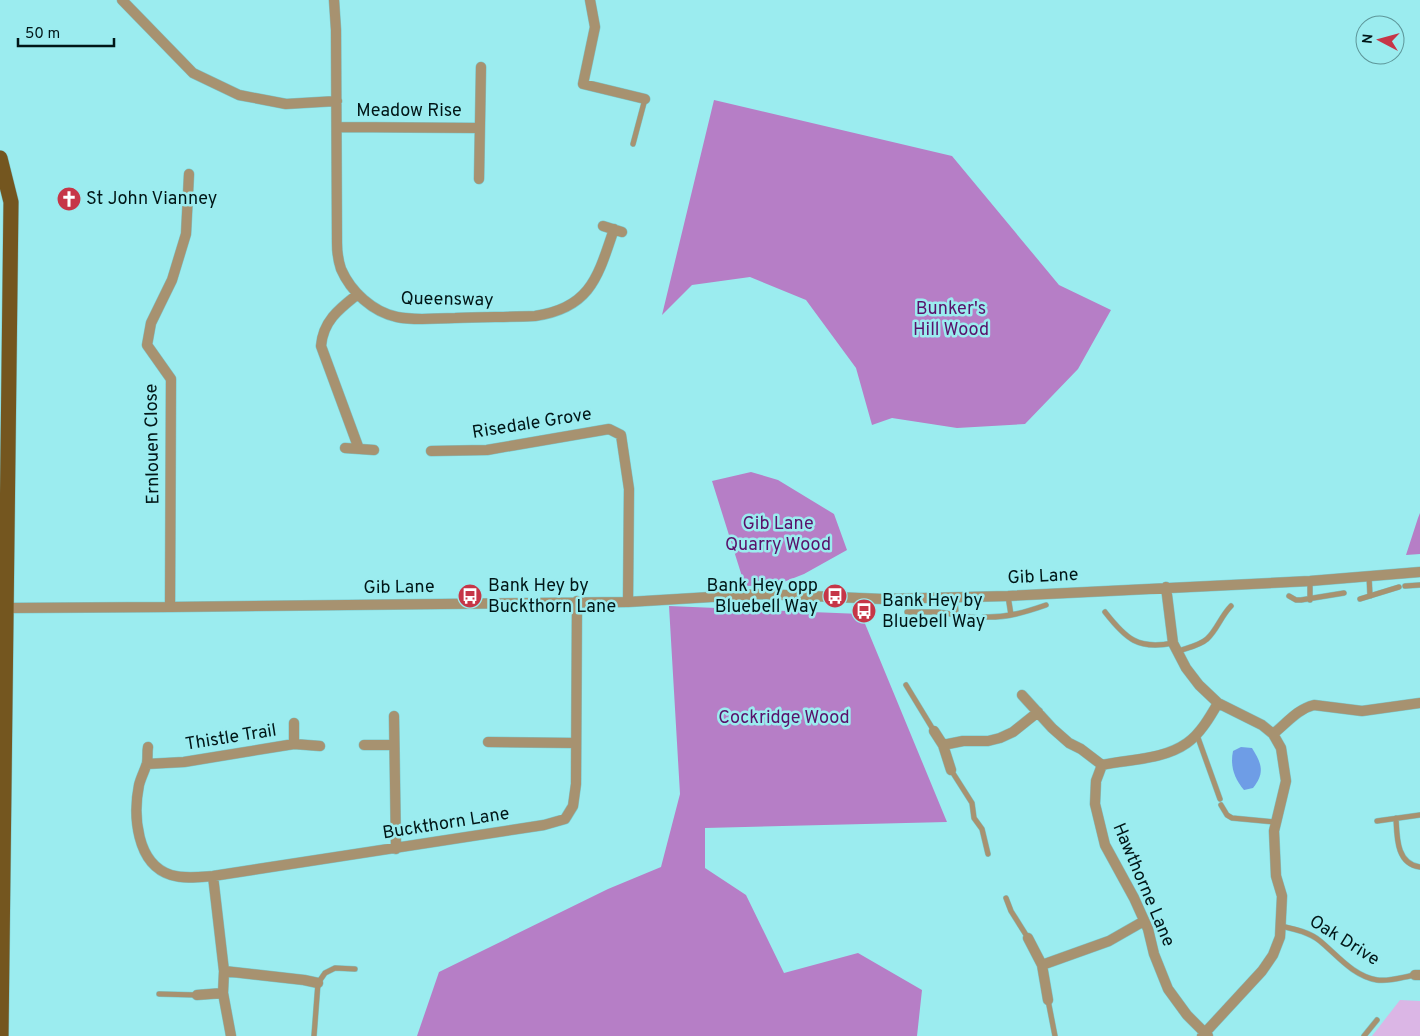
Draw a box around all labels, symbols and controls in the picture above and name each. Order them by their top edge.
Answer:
scale bar [18,15,114,47]
north arrow [1355,15,1405,65]
text: 50 m [25,25,60,44]
text: N [1360,33,1378,45]
street label: Meadow Rise [356,100,462,123]
church icon: St John Vianney [56,186,82,212]
place label: St John Vianney [86,188,217,211]
street label: Queensway [400,288,494,312]
park label: Bunker's Hill Wood [913,298,989,342]
street label: Ernlouen Close [140,383,166,505]
street label: Risedale Grove [471,403,593,445]
park label: Gib Lane Quarry Wood [725,513,831,557]
street label: Gib Lane [1007,564,1079,590]
place label: Bank Hey by Buckthorn Lane [488,575,616,619]
place label: Bank Hey opp Bluebell Way [706,575,818,619]
street label: Gib Lane [363,576,435,600]
bus stop icon: Bank Hey by Buckthorn Lane [457,583,483,609]
bus stop icon: Bank Hey opp Bluebell Way [822,583,848,609]
place label: Bank Hey by Bluebell Way [882,590,985,634]
bus stop icon: Bank Hey by Bluebell Way [851,598,877,624]
park label: Cockridge Wood [718,707,850,730]
street label: Thistle Trail [184,719,278,757]
street label: Buckthorn Lane [381,803,511,845]
street label: Hawthorne Lane [1107,820,1179,950]
street label: Oak Drive [1305,910,1383,972]

